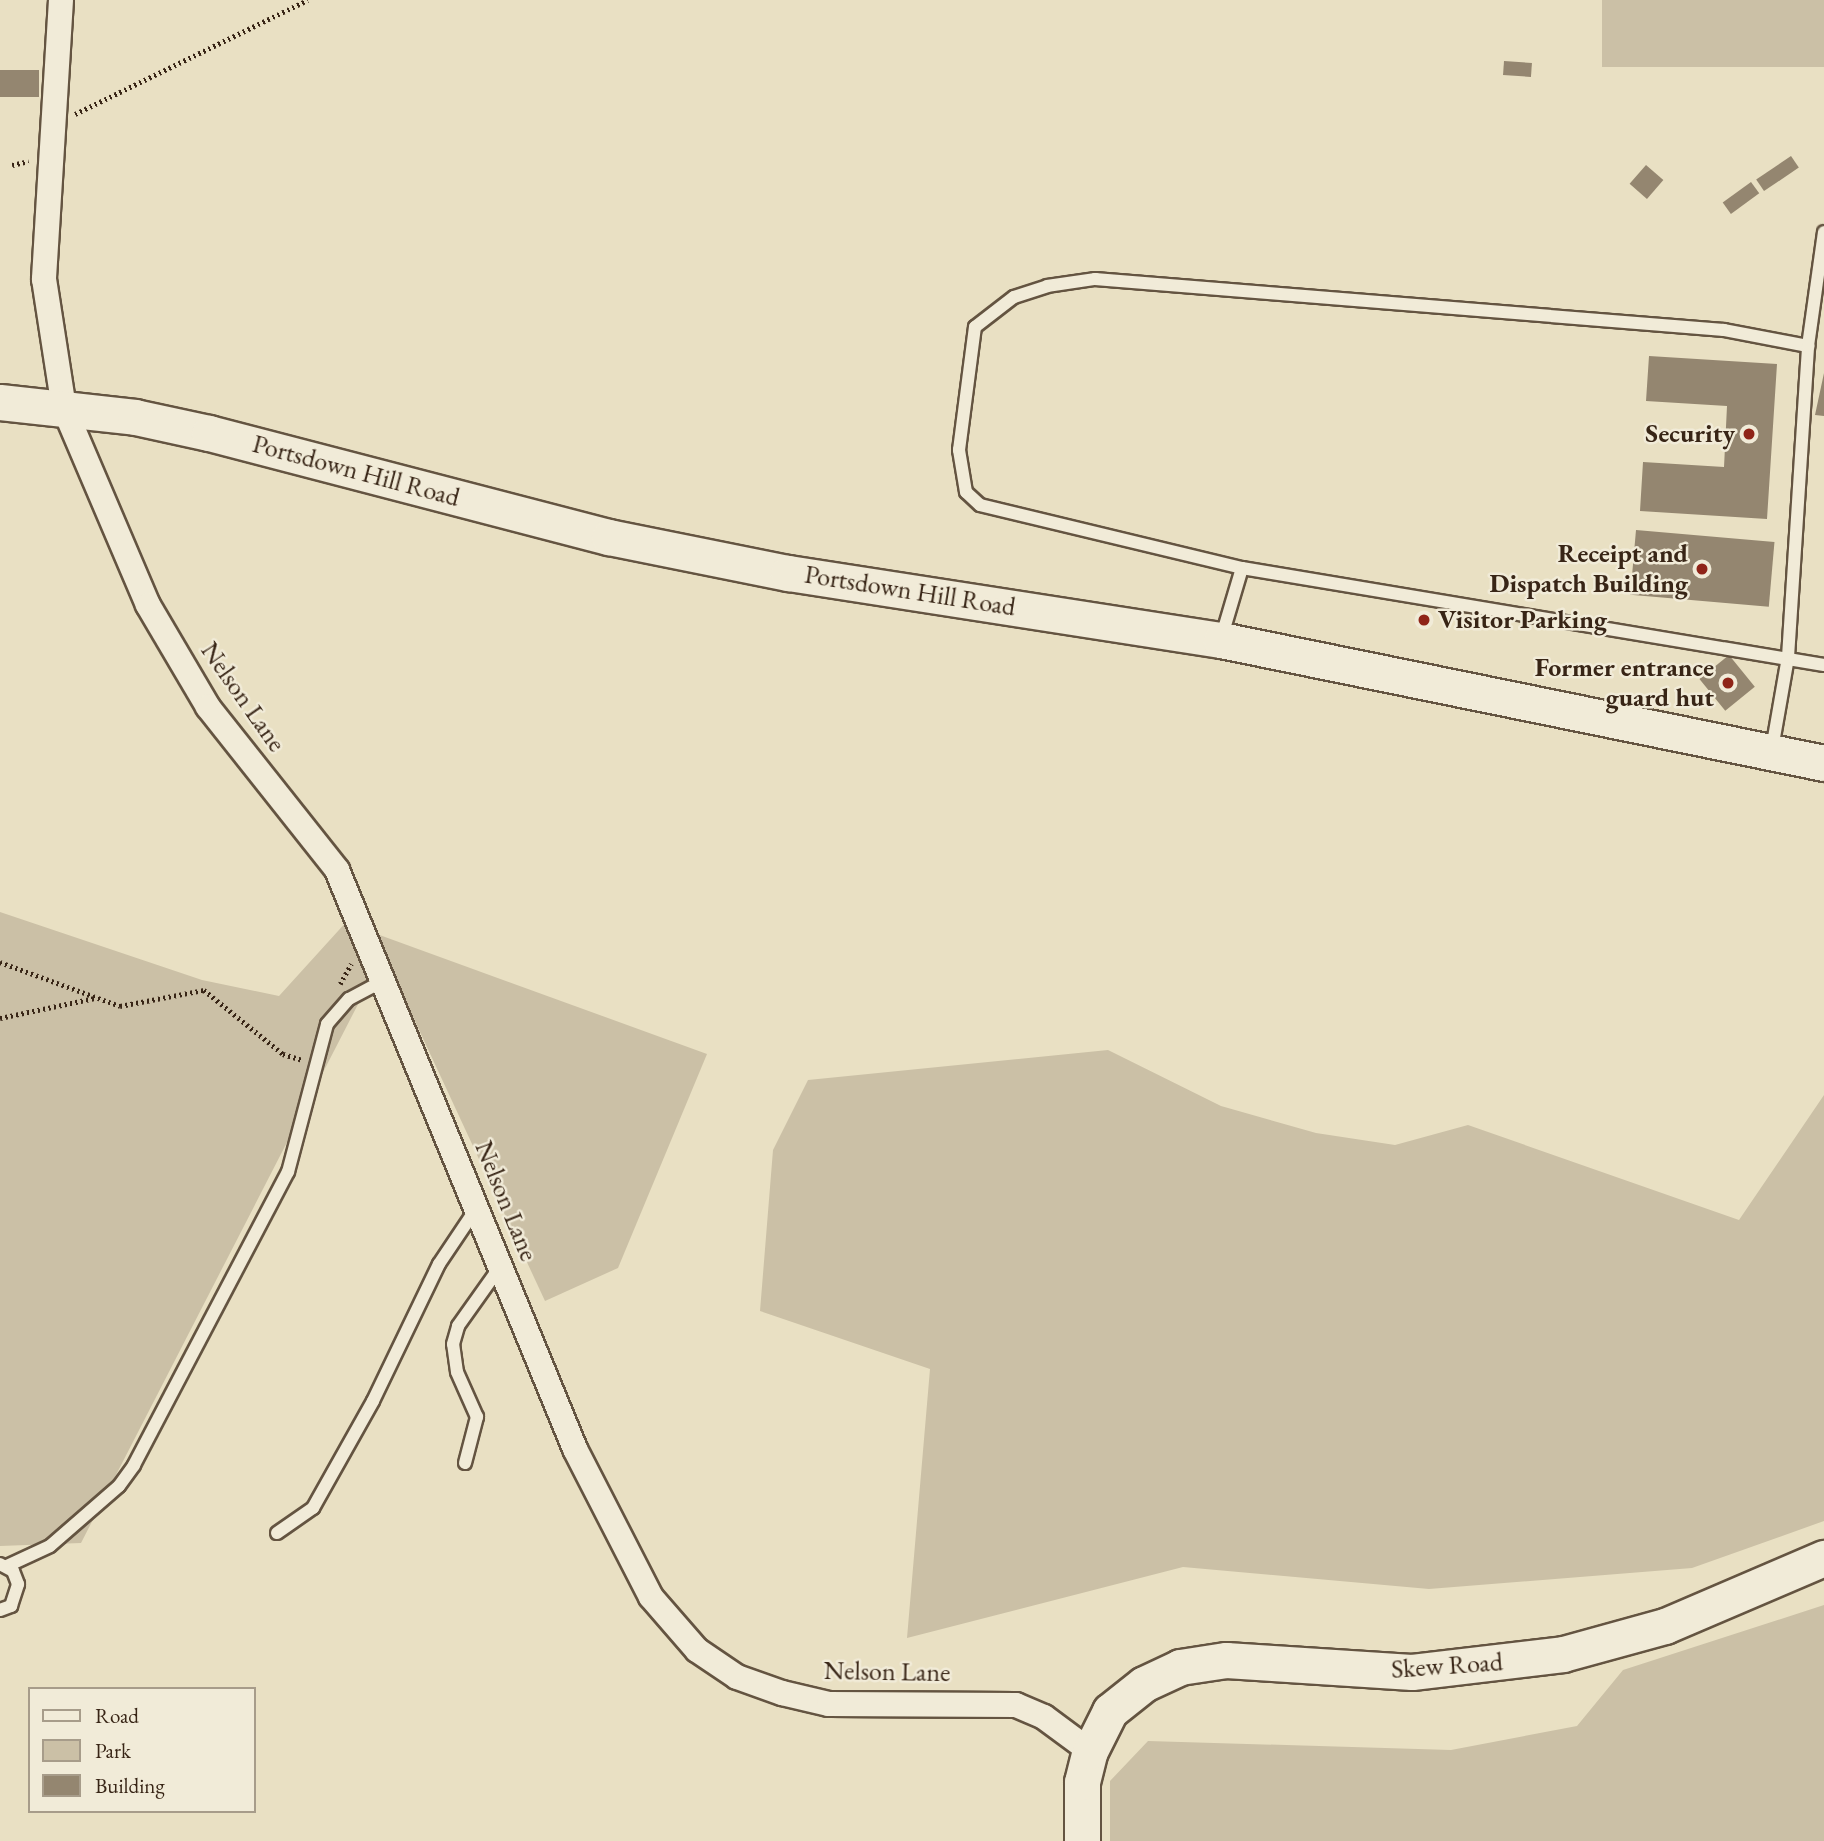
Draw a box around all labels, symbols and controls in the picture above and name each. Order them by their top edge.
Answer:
place label: Security [1645,418,1735,450]
marker: Security [1741,426,1757,442]
street label: Portsdown Hill Road [249,428,463,514]
place label: Receipt and Dispatch Building [1489,538,1688,600]
street label: Portsdown Hill Road [802,559,1018,623]
marker: Receipt and Dispatch Building [1694,561,1710,577]
place label: Visitor Parking [1438,604,1607,636]
marker: Visitor Parking [1416,612,1432,628]
street label: Nelson Lane [194,636,292,758]
place label: Former entrance guard hut [1535,652,1714,714]
marker: Former entrance guard hut [1720,675,1736,691]
street label: Nelson Lane [468,1136,544,1266]
street label: Skew Road [1390,1647,1504,1685]
street label: Nelson Lane [823,1655,951,1689]
legend [28,1687,256,1813]
text: Road [95,1702,139,1729]
text: Park [95,1737,131,1764]
text: Building [95,1772,165,1799]

